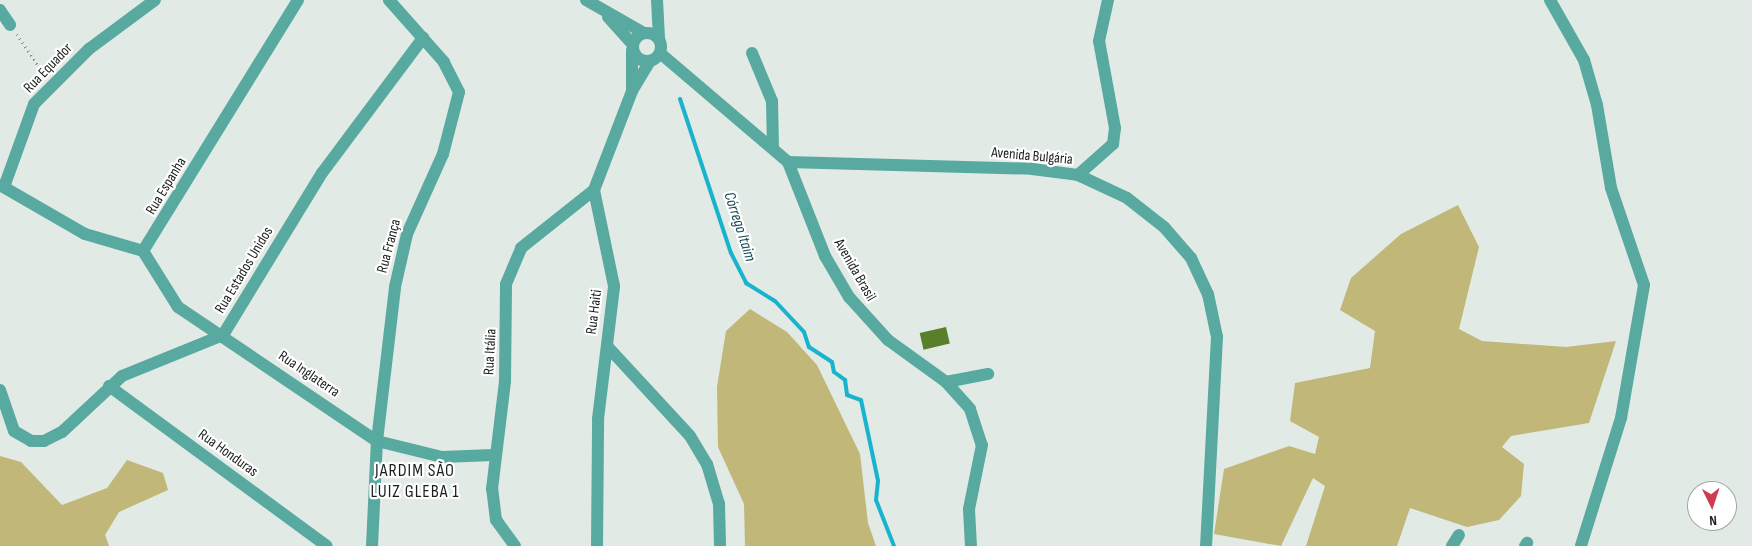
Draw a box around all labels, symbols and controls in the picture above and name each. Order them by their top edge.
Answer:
street label: Rua Equador [20,39,76,97]
street label: Avenida Bulgária [990,143,1074,169]
street label: Rua Espanha [142,154,190,218]
water label: Córrego Itaim [719,190,759,264]
street label: Rua França [373,217,405,275]
street label: Rua Estados Unidos [211,223,277,317]
street label: Avenida Brasil [830,236,880,304]
street label: Rua Haiti [582,289,606,335]
street label: Rua Itália [480,328,500,376]
street label: Rua Inglaterra [275,347,343,401]
street label: Rua Honduras [195,425,261,481]
district label: JARDIM SÃO LUIZ GLEBA 1 [369,461,461,504]
north arrow [1687,481,1737,531]
text: N [1709,512,1717,529]

